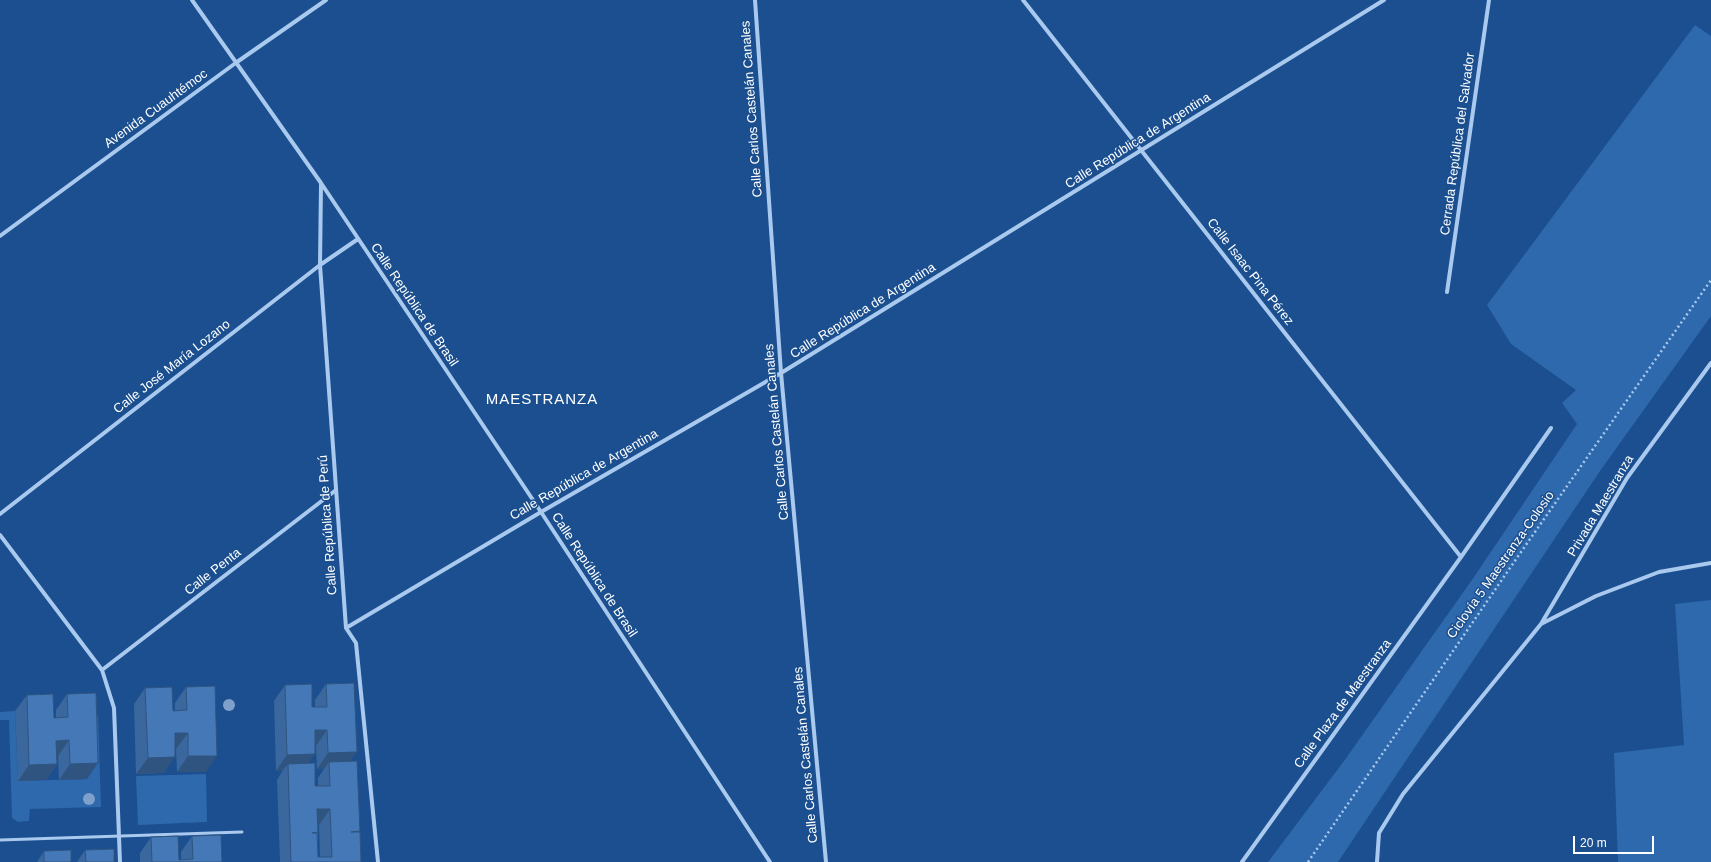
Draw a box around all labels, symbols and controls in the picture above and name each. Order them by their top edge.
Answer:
street label: Calle Carlos Castelán Canales [738,20,766,198]
street label: Cerrada República del Salvador [1437,52,1479,236]
street label: Avenida Cuauhtémoc [101,66,211,152]
street label: Calle República de Argentina [1062,90,1214,192]
street label: Calle Isaac Pina Pérez [1203,215,1297,329]
street label: Calle República de Brasil [367,240,461,370]
street label: Calle República de Argentina [787,260,939,362]
street label: Calle José María Lozano [111,317,233,417]
street label: Calle Carlos Castelán Canales [762,343,792,521]
district label: MAESTRANZA [486,391,598,409]
street label: Calle República de Argentina [507,426,661,524]
street label: Privada Maestranza [1565,452,1637,560]
street label: Calle República de Perú [315,455,341,595]
street label: Ciclovía 5 Maestranza-Colosio [1444,488,1558,642]
street label: Calle República de Brasil [548,510,640,640]
street label: Calle Penta [182,545,244,599]
street label: Calle Plaza de Maestranza [1291,637,1395,771]
street label: Calle Carlos Castelán Canales [791,666,821,844]
scale bar [1575,828,1656,854]
text: 20 m [1580,836,1607,850]

